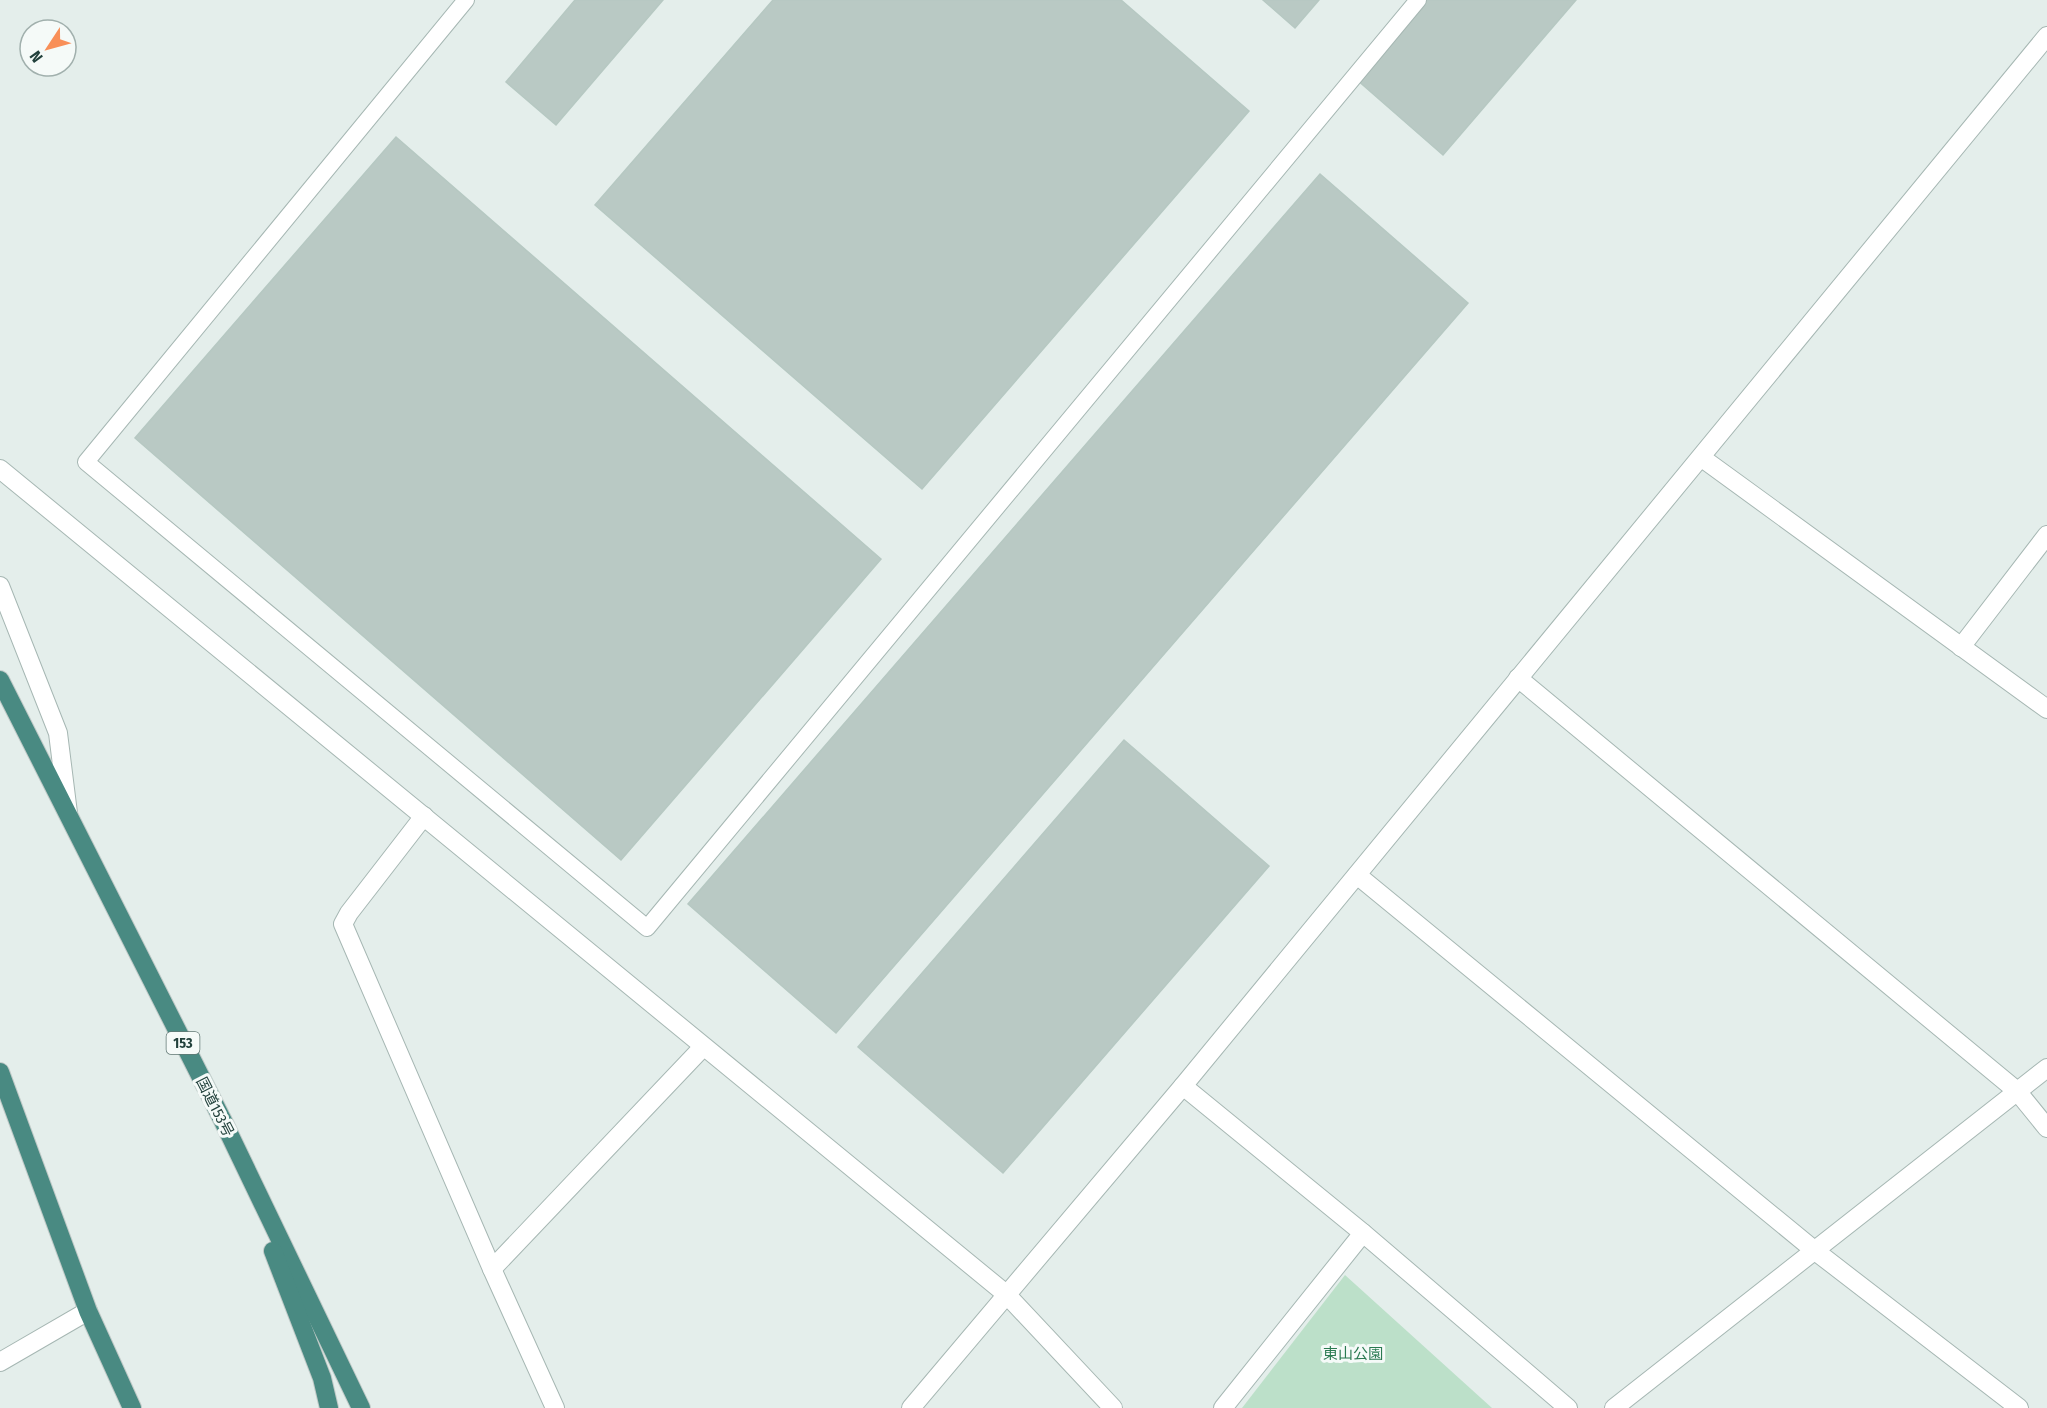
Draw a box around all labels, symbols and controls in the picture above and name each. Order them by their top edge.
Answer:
north arrow [18,18,78,78]
text: N [26,47,47,66]
road number: 153 [166,1032,200,1054]
street label: 国道153号 [192,1074,238,1140]
park label: 東山公園 [1323,1345,1383,1363]

